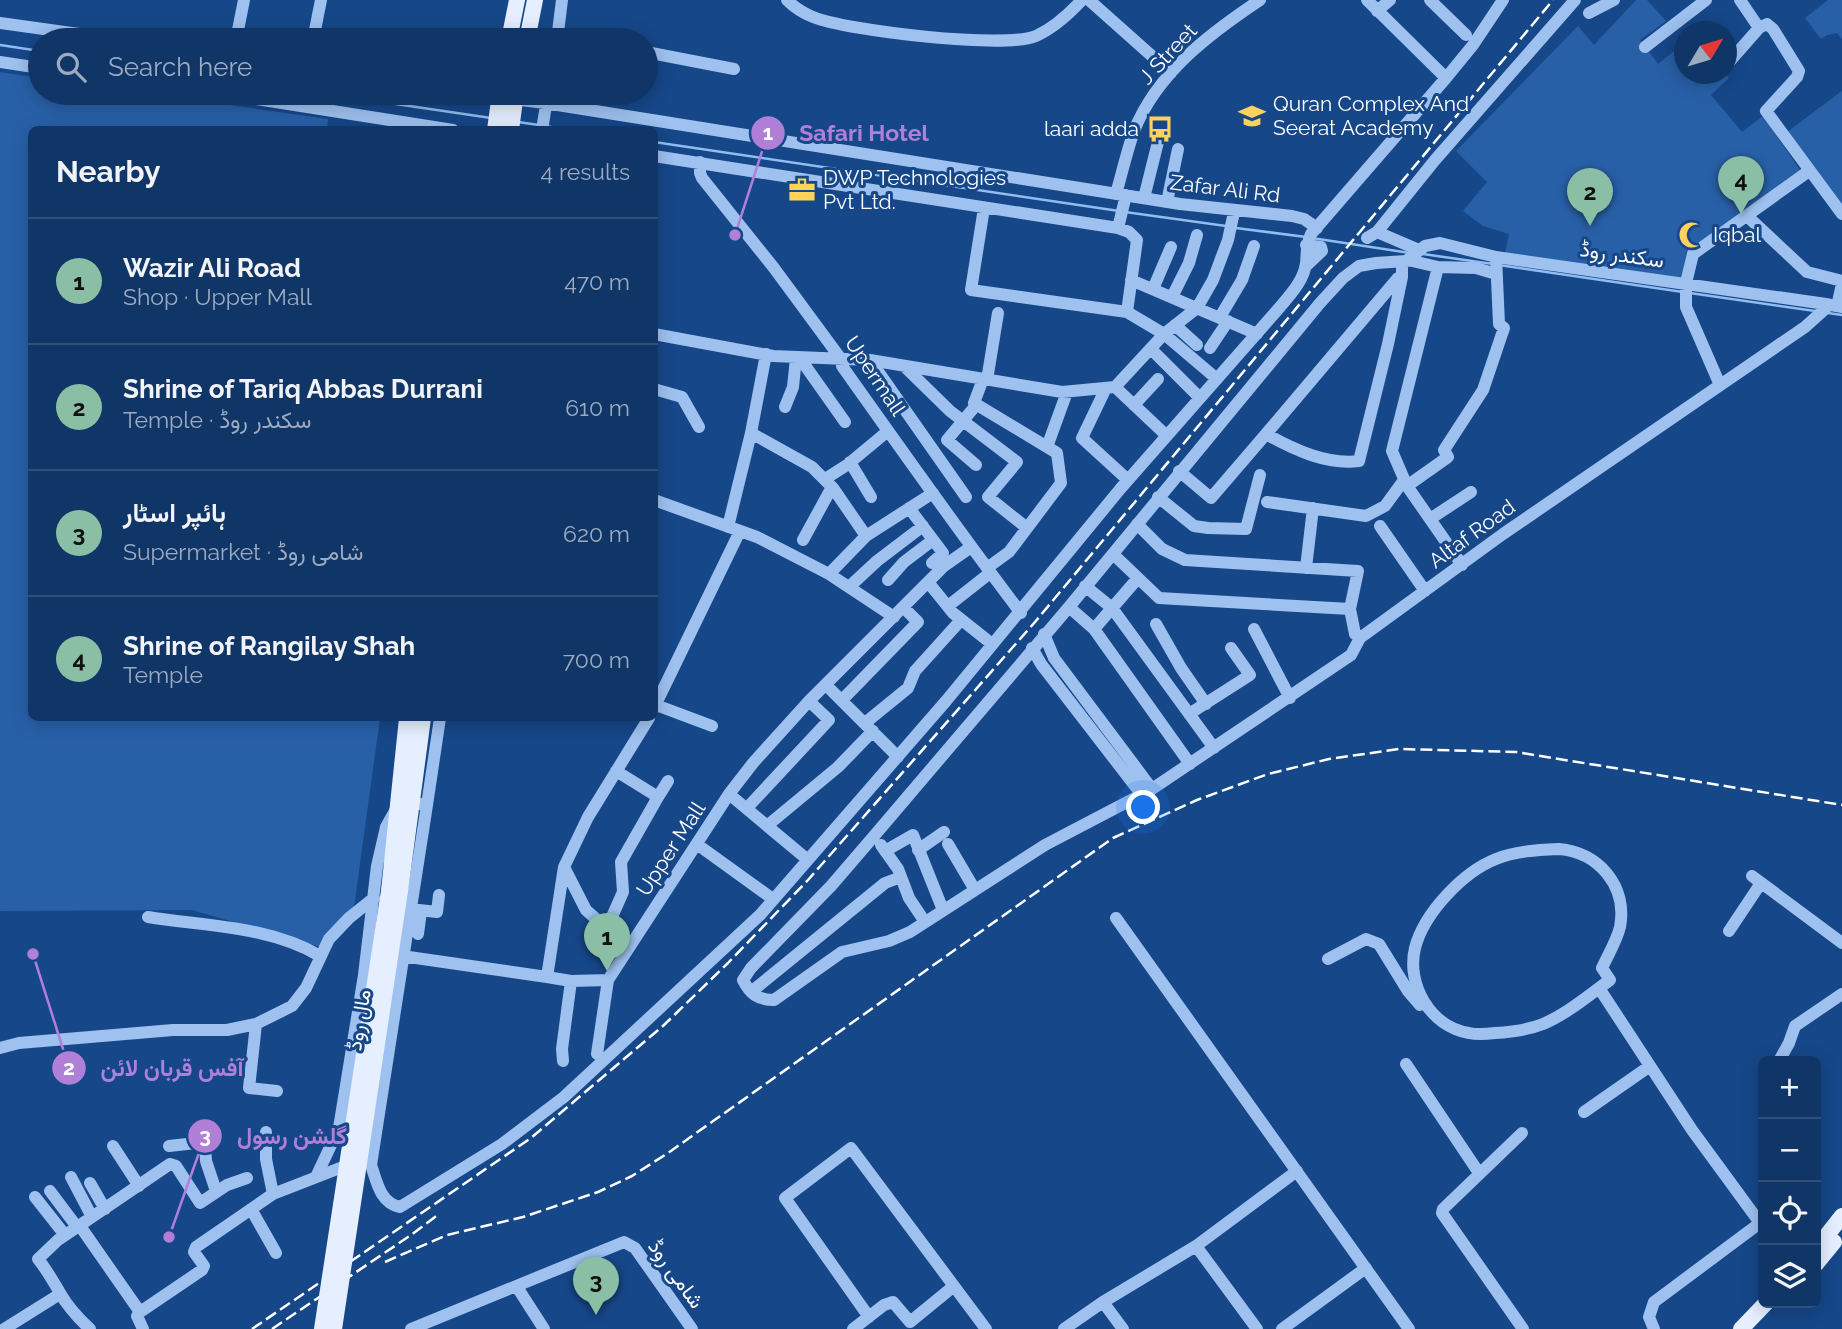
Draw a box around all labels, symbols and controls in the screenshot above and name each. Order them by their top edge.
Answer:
street label: J Street [1133,18,1202,89]
north arrow [1674,21,1737,84]
search box [28,28,658,105]
icon: search [52,48,90,86]
text: Search here [108,52,252,82]
place label: Quran Complex And Seerat Academy [1273,91,1469,140]
school or university icon: Quran Complex And Seerat Academy [1237,101,1267,131]
callout: Safari Hotel [751,111,943,155]
bus stop icon: laari adda [1145,114,1175,144]
place label: laari adda [1044,116,1139,141]
text: Safari Hotel [799,119,929,146]
text: 1 [763,120,773,145]
text: Nearby [56,154,160,189]
pin: 4 [1718,156,1764,214]
text: 4 results [541,158,630,185]
place label: DWP Technologies Pvt Ltd. [823,165,1006,214]
pin: 2 [1567,168,1613,226]
street label: Zafar Ali Rd [1169,169,1282,208]
office icon: DWP Technologies Pvt Ltd. [787,175,817,205]
mosque icon: Iqbal [1677,220,1707,250]
place label: Iqbal [1713,222,1761,247]
street label: سکندر روڈ [1578,236,1666,274]
text: Wazir Ali Road [123,253,301,283]
text: 1 [73,268,85,295]
text: 470 m [564,268,630,295]
text: Shop · Upper Mall [123,283,312,310]
street label: Upermall [840,331,911,420]
text: Shrine of Tariq Abbas Durrani [123,374,483,404]
text: 2 [73,394,85,421]
text: 610 m [565,394,630,421]
text: Temple · سکندر روڈ [123,406,312,433]
street label: Altaf Road [1424,494,1520,573]
text: ہائپر اسٹار [123,498,226,528]
text: 3 [73,520,85,547]
text: 620 m [563,520,630,547]
text: Supermarket · شامی روڈ [123,538,363,565]
text: Shrine of Rangilay Shah [123,631,415,661]
text: 4 [72,646,86,673]
text: 700 m [563,646,630,673]
text: Temple [123,661,203,688]
your location [1126,790,1160,824]
street label: Upper Mall [631,797,710,901]
pin: 1 [584,913,630,971]
street label: مال روڈ [341,987,377,1053]
callout: آفس قربان لائن [52,1046,258,1090]
text: آفس قربان لائن [101,1054,245,1083]
text: 2 [63,1055,75,1080]
map controls [1758,1056,1821,1308]
button: + [1758,1056,1821,1119]
callout: گلشن رسول [188,1114,361,1158]
button: − [1758,1119,1821,1182]
text: گلشن رسول [237,1122,347,1151]
text: 3 [199,1123,211,1148]
button: locate [1758,1182,1821,1245]
street label: شامی روڈ [642,1234,710,1314]
button: layers [1758,1245,1821,1308]
pin: 3 [573,1257,619,1315]

